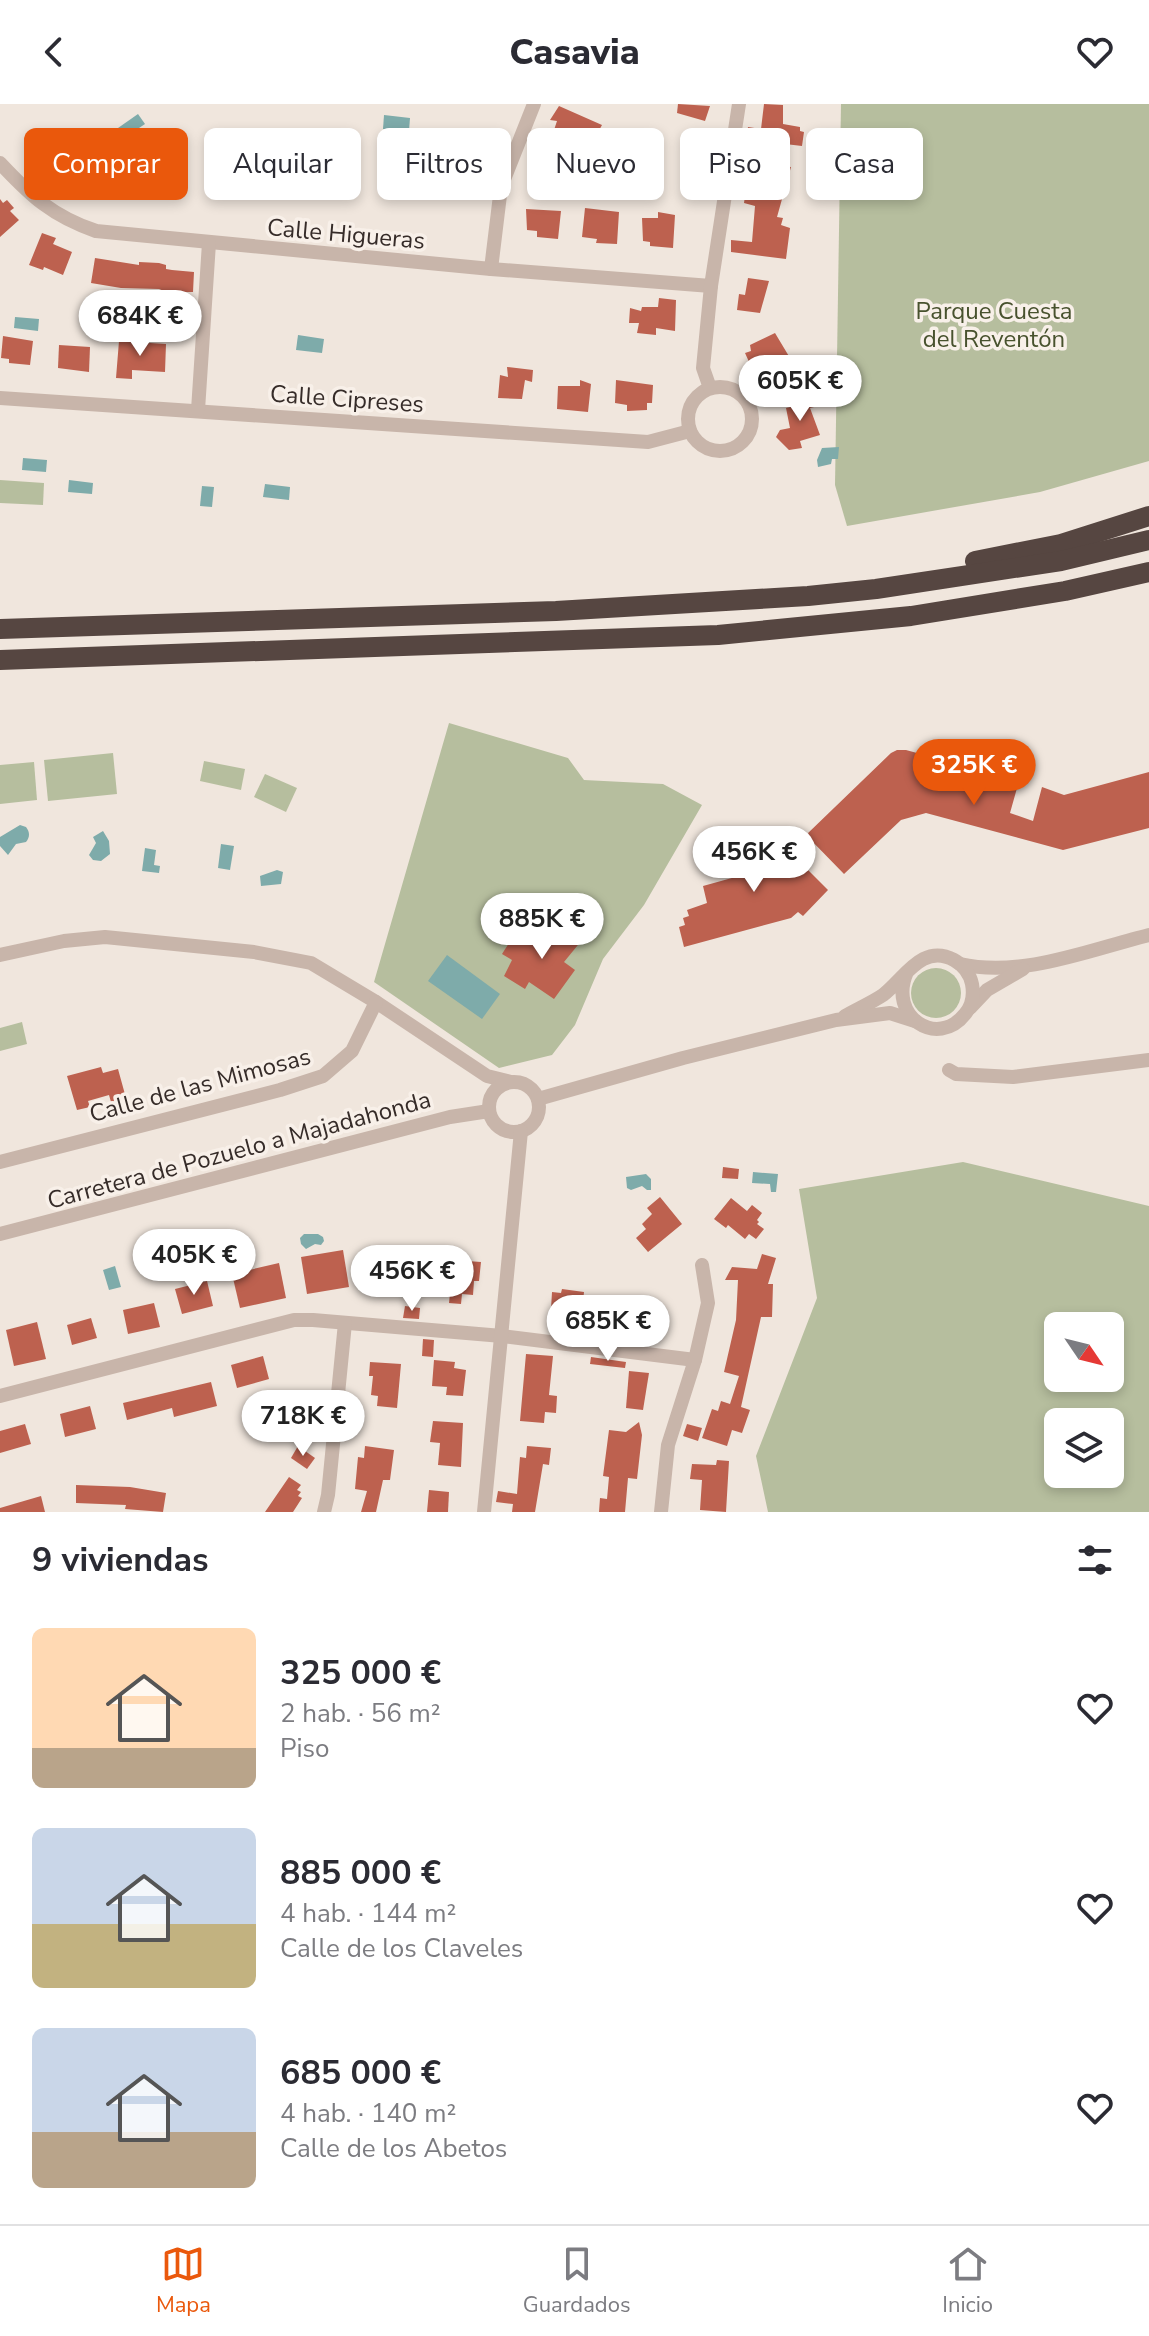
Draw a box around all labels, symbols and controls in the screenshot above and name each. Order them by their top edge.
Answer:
text: Casavia [509,28,640,77]
icon: back [32,30,76,74]
icon: heart [1073,30,1117,74]
chip: Comprar [24,128,188,200]
chip: Alquilar [204,128,361,200]
chip: Filtros [377,128,511,200]
chip: Nuevo [527,128,664,200]
chip: Piso [680,128,790,200]
chip: Casa [806,128,923,200]
street label: Calle Higueras [266,211,426,257]
pin: 684K € [75,290,205,358]
park label: Parque Cuesta del Reventón [916,295,1072,355]
text: 684K € [97,298,183,333]
pin: 605K € [735,355,865,423]
text: 605K € [757,363,843,398]
street label: Calle Cipreses [269,378,425,420]
pin: 325K € [909,739,1039,807]
text: 325K € [931,747,1017,782]
pin: 456K € [689,826,819,894]
text: 456K € [711,834,797,869]
pin: 885K € [477,893,607,961]
text: 885K € [499,901,585,936]
street label: Calle de las Mimosas [86,1040,314,1130]
street label: Carretera de Pozuelo a Majadahonda [44,1083,434,1217]
pin: 405K € [129,1229,259,1297]
text: 405K € [151,1237,237,1272]
pin: 456K € [347,1245,477,1313]
text: 456K € [369,1253,455,1288]
pin: 685K € [543,1295,673,1363]
text: 685K € [565,1303,651,1338]
north arrow [1044,1312,1124,1392]
map controls [1044,1312,1124,1488]
pin: 718K € [238,1390,368,1458]
text: 718K € [260,1398,346,1433]
button: layers [1044,1408,1124,1488]
text: 9 viviendas [32,1537,209,1583]
icon: filters [1073,1538,1117,1582]
text: 325 000 € [280,1650,441,1696]
icon: home [96,1660,192,1756]
icon: heart [1073,1686,1117,1730]
text: 2 hab. · 56 m² [280,1696,441,1731]
text: Piso [280,1731,329,1766]
text: 885 000 € [280,1850,441,1896]
icon: home [96,1860,192,1956]
icon: heart [1073,1886,1117,1930]
text: 4 hab. · 144 m² [280,1896,456,1931]
text: Calle de los Claveles [280,1931,523,1966]
text: 685 000 € [280,2050,441,2096]
icon: home [96,2060,192,2156]
icon: heart [1073,2086,1117,2130]
text: 4 hab. · 140 m² [280,2096,456,2131]
text: Calle de los Abetos [280,2131,507,2166]
tab: Mapa [156,2242,211,2320]
tab: Guardados [523,2242,631,2320]
tab: Inicio [942,2242,993,2320]

